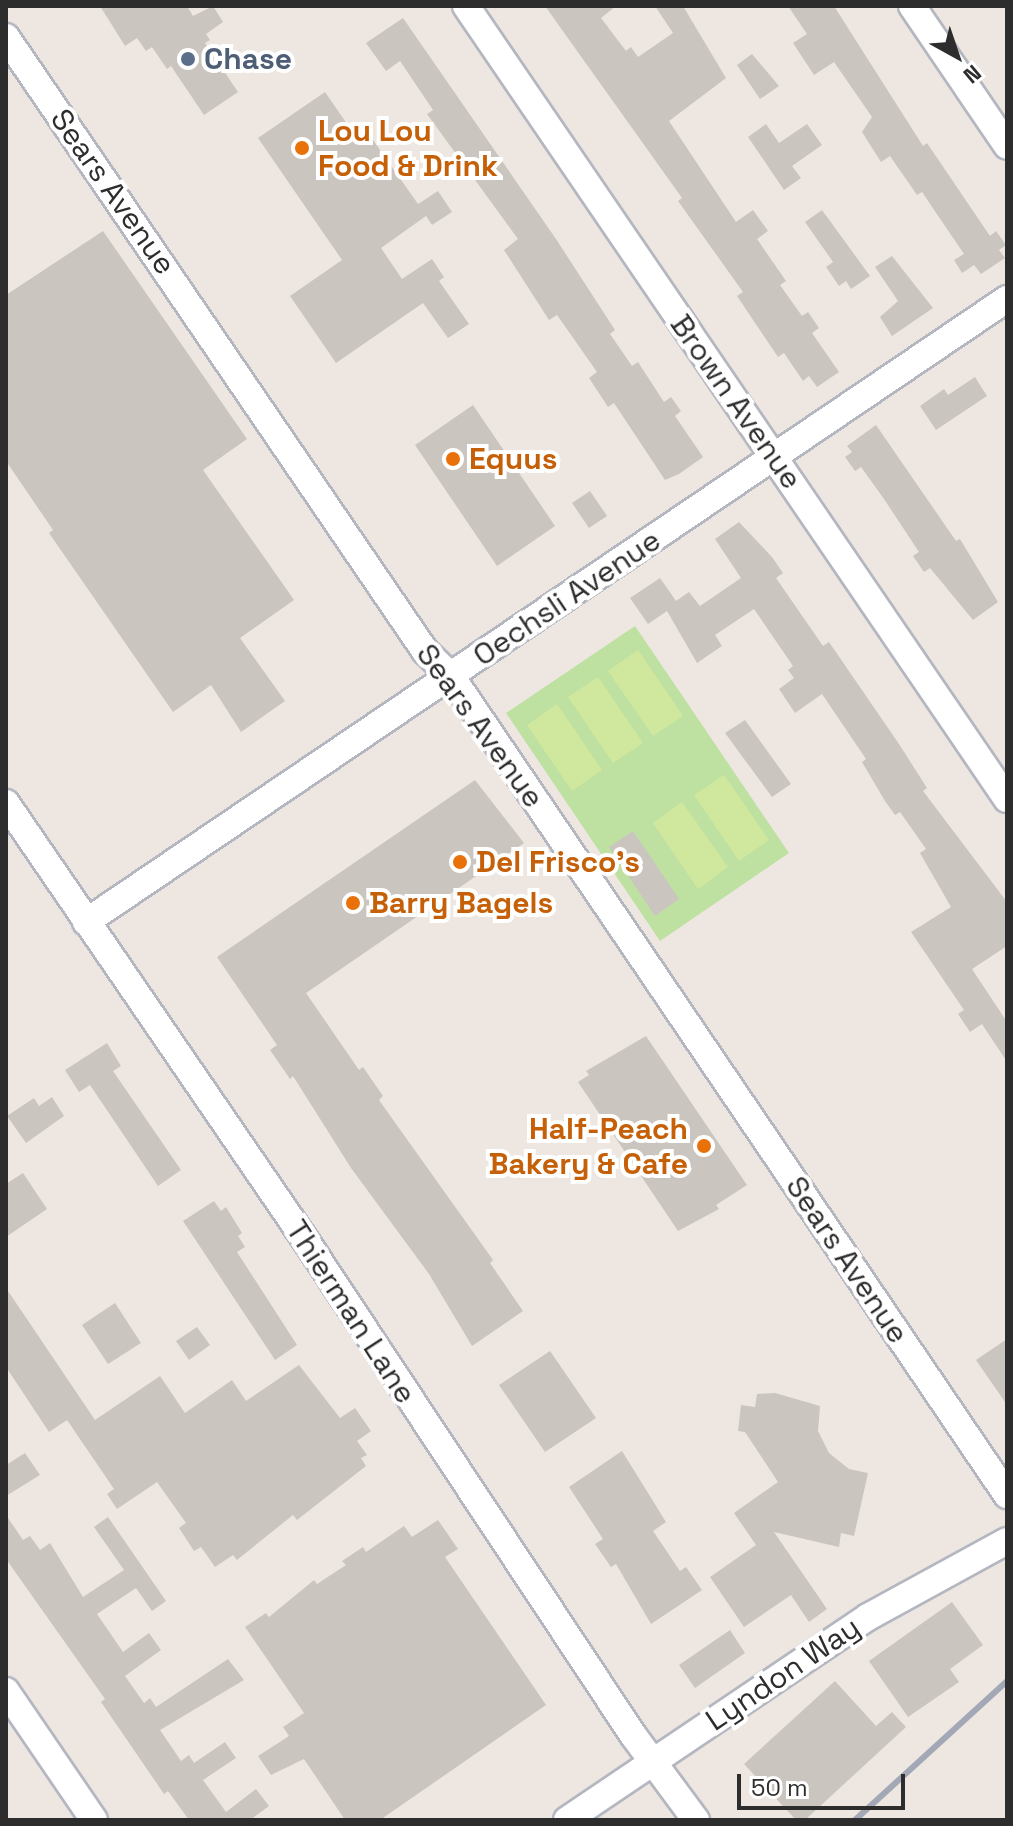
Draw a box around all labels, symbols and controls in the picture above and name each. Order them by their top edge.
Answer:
north arrow [917,16,997,96]
place label: Chase [204,41,292,77]
marker: Chase [179,50,197,68]
text: N [958,59,987,90]
street label: Sears Avenue [43,102,183,282]
place label: Lou Lou Food & Drink [318,113,498,184]
marker: Lou Lou Food & Drink [293,139,311,157]
street label: Brown Avenue [662,308,810,496]
place label: Equus [469,441,557,477]
marker: Equus [444,450,462,468]
street label: Oechsli Avenue [466,522,668,674]
street label: Sears Avenue [408,637,552,815]
place label: Del Frisco's [476,844,640,880]
marker: Del Frisco's [451,853,469,871]
place label: Barry Bagels [369,885,553,921]
marker: Barry Bagels [344,894,362,912]
place label: Half-Peach Bakery & Cafe [489,1111,688,1182]
marker: Half-Peach Bakery & Cafe [695,1137,713,1155]
street label: Sears Avenue [778,1170,916,1350]
street label: Thierman Lane [278,1214,424,1410]
street label: Lyndon Way [699,1609,867,1739]
scale bar [741,1758,909,1808]
text: 50 m [751,1772,808,1803]

